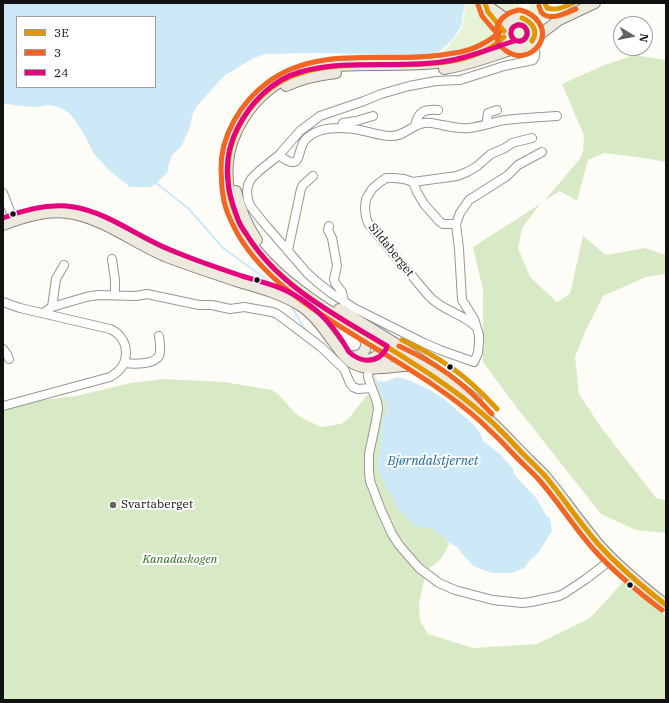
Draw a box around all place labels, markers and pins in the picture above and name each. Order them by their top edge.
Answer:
unlabelled marker [8,209,18,219]
unlabelled marker [252,275,262,285]
unlabelled marker [445,362,455,372]
place label: Svartaberget [121,498,193,512]
marker: Svartaberget [108,500,118,510]
unlabelled marker [625,580,635,590]

